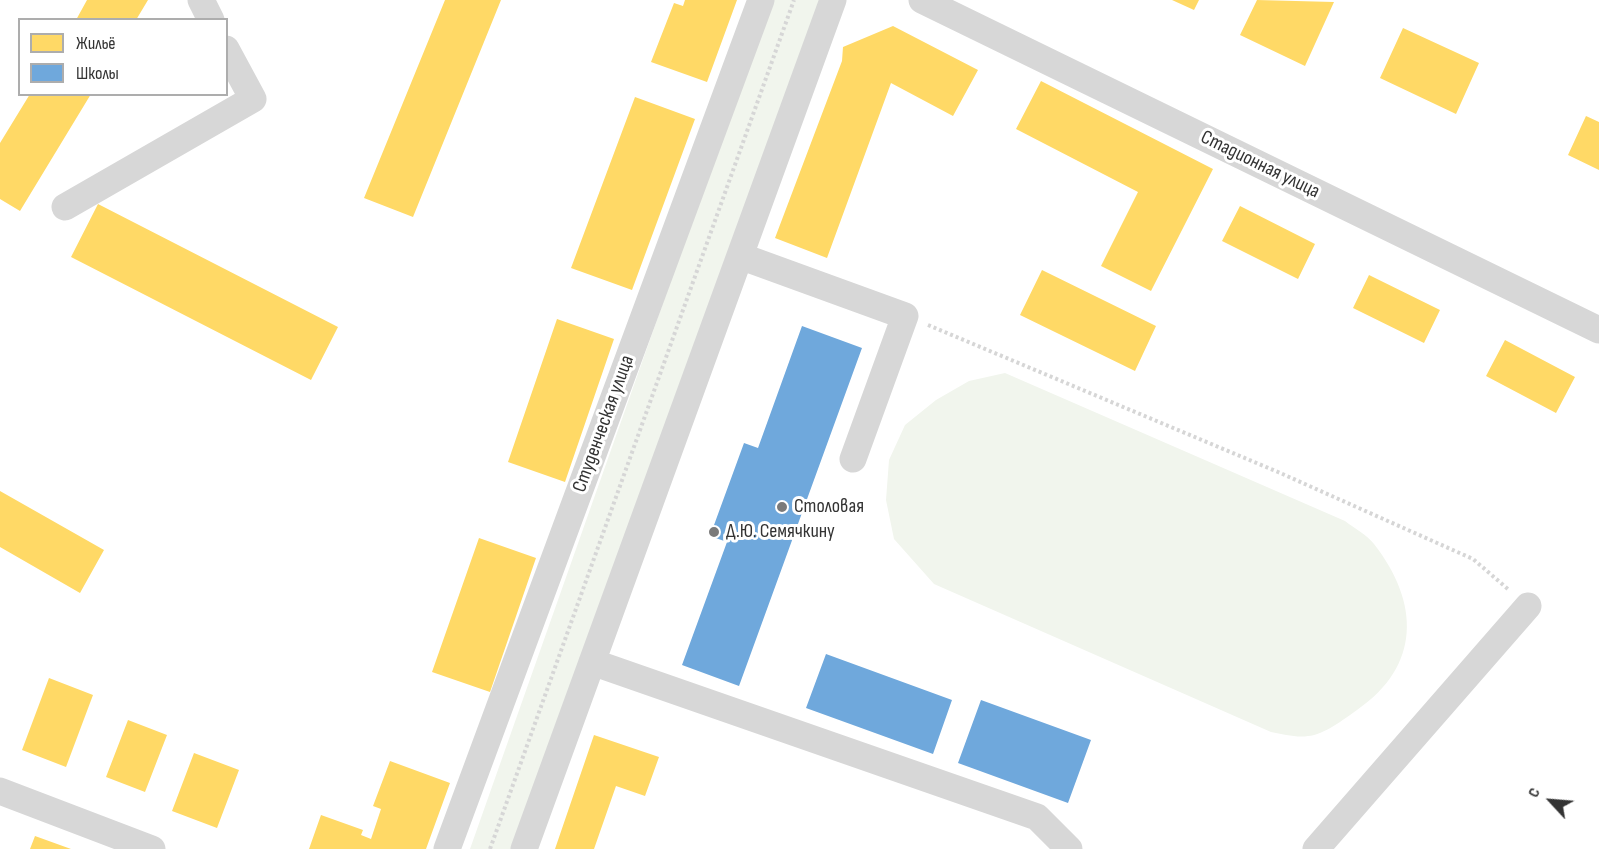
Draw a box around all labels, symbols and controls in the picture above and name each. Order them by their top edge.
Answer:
legend [18,18,228,96]
text: Жильё [76,33,116,54]
text: Школы [76,63,119,84]
street label: Стадионная улица [1197,126,1323,204]
street label: Студенческая улица [568,352,640,496]
place label: Столовая [794,495,864,519]
marker: Столовая [775,500,789,514]
place label: Д.Ю. Семячкину [726,520,835,544]
marker: Д.Ю. Семячкину [707,525,721,539]
north arrow [1521,771,1581,831]
text: С [1524,785,1545,801]

